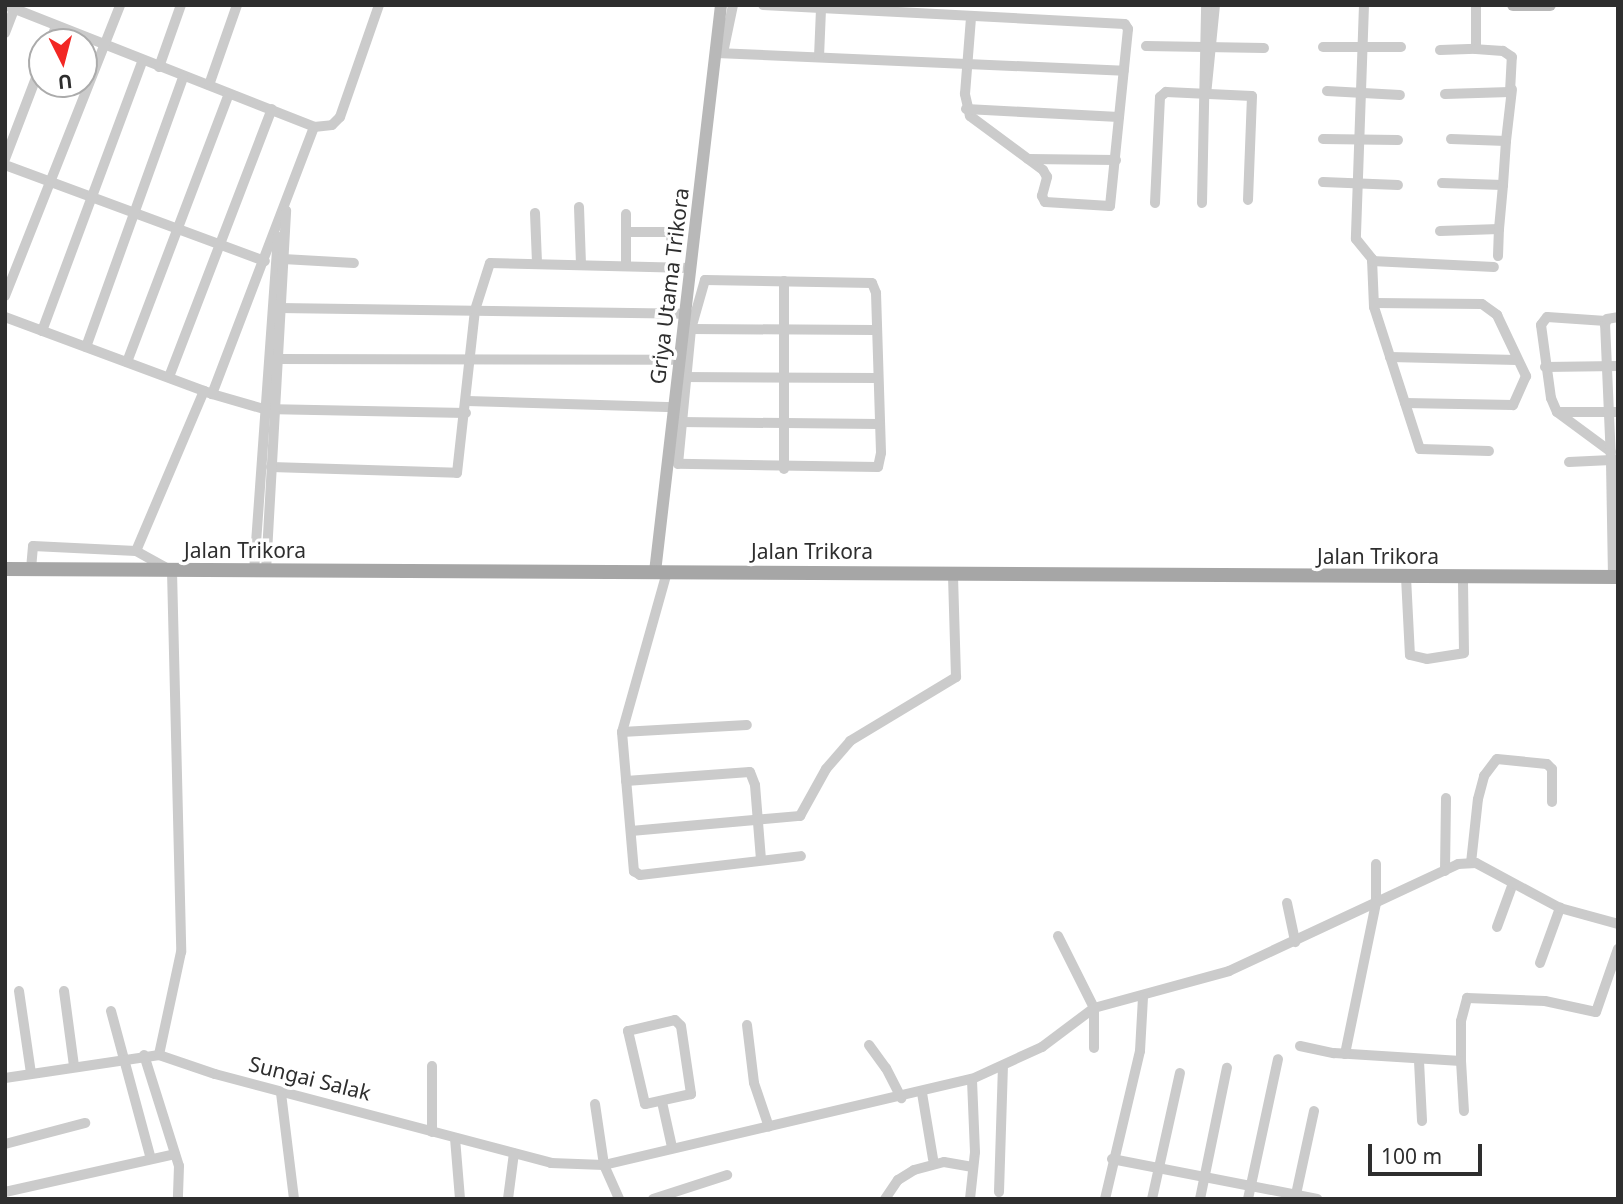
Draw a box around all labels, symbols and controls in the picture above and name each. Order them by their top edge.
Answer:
north arrow [28,28,98,98]
text: U [56,68,73,96]
street label: Griya Utama Trikora [644,186,694,386]
street label: Jalan Trikora [184,537,306,563]
street label: Jalan Trikora [751,538,873,564]
street label: Jalan Trikora [1317,543,1439,569]
street label: Sungai Salak [246,1051,374,1105]
scale bar [1371,1130,1485,1174]
text: 100 m [1381,1142,1442,1170]

